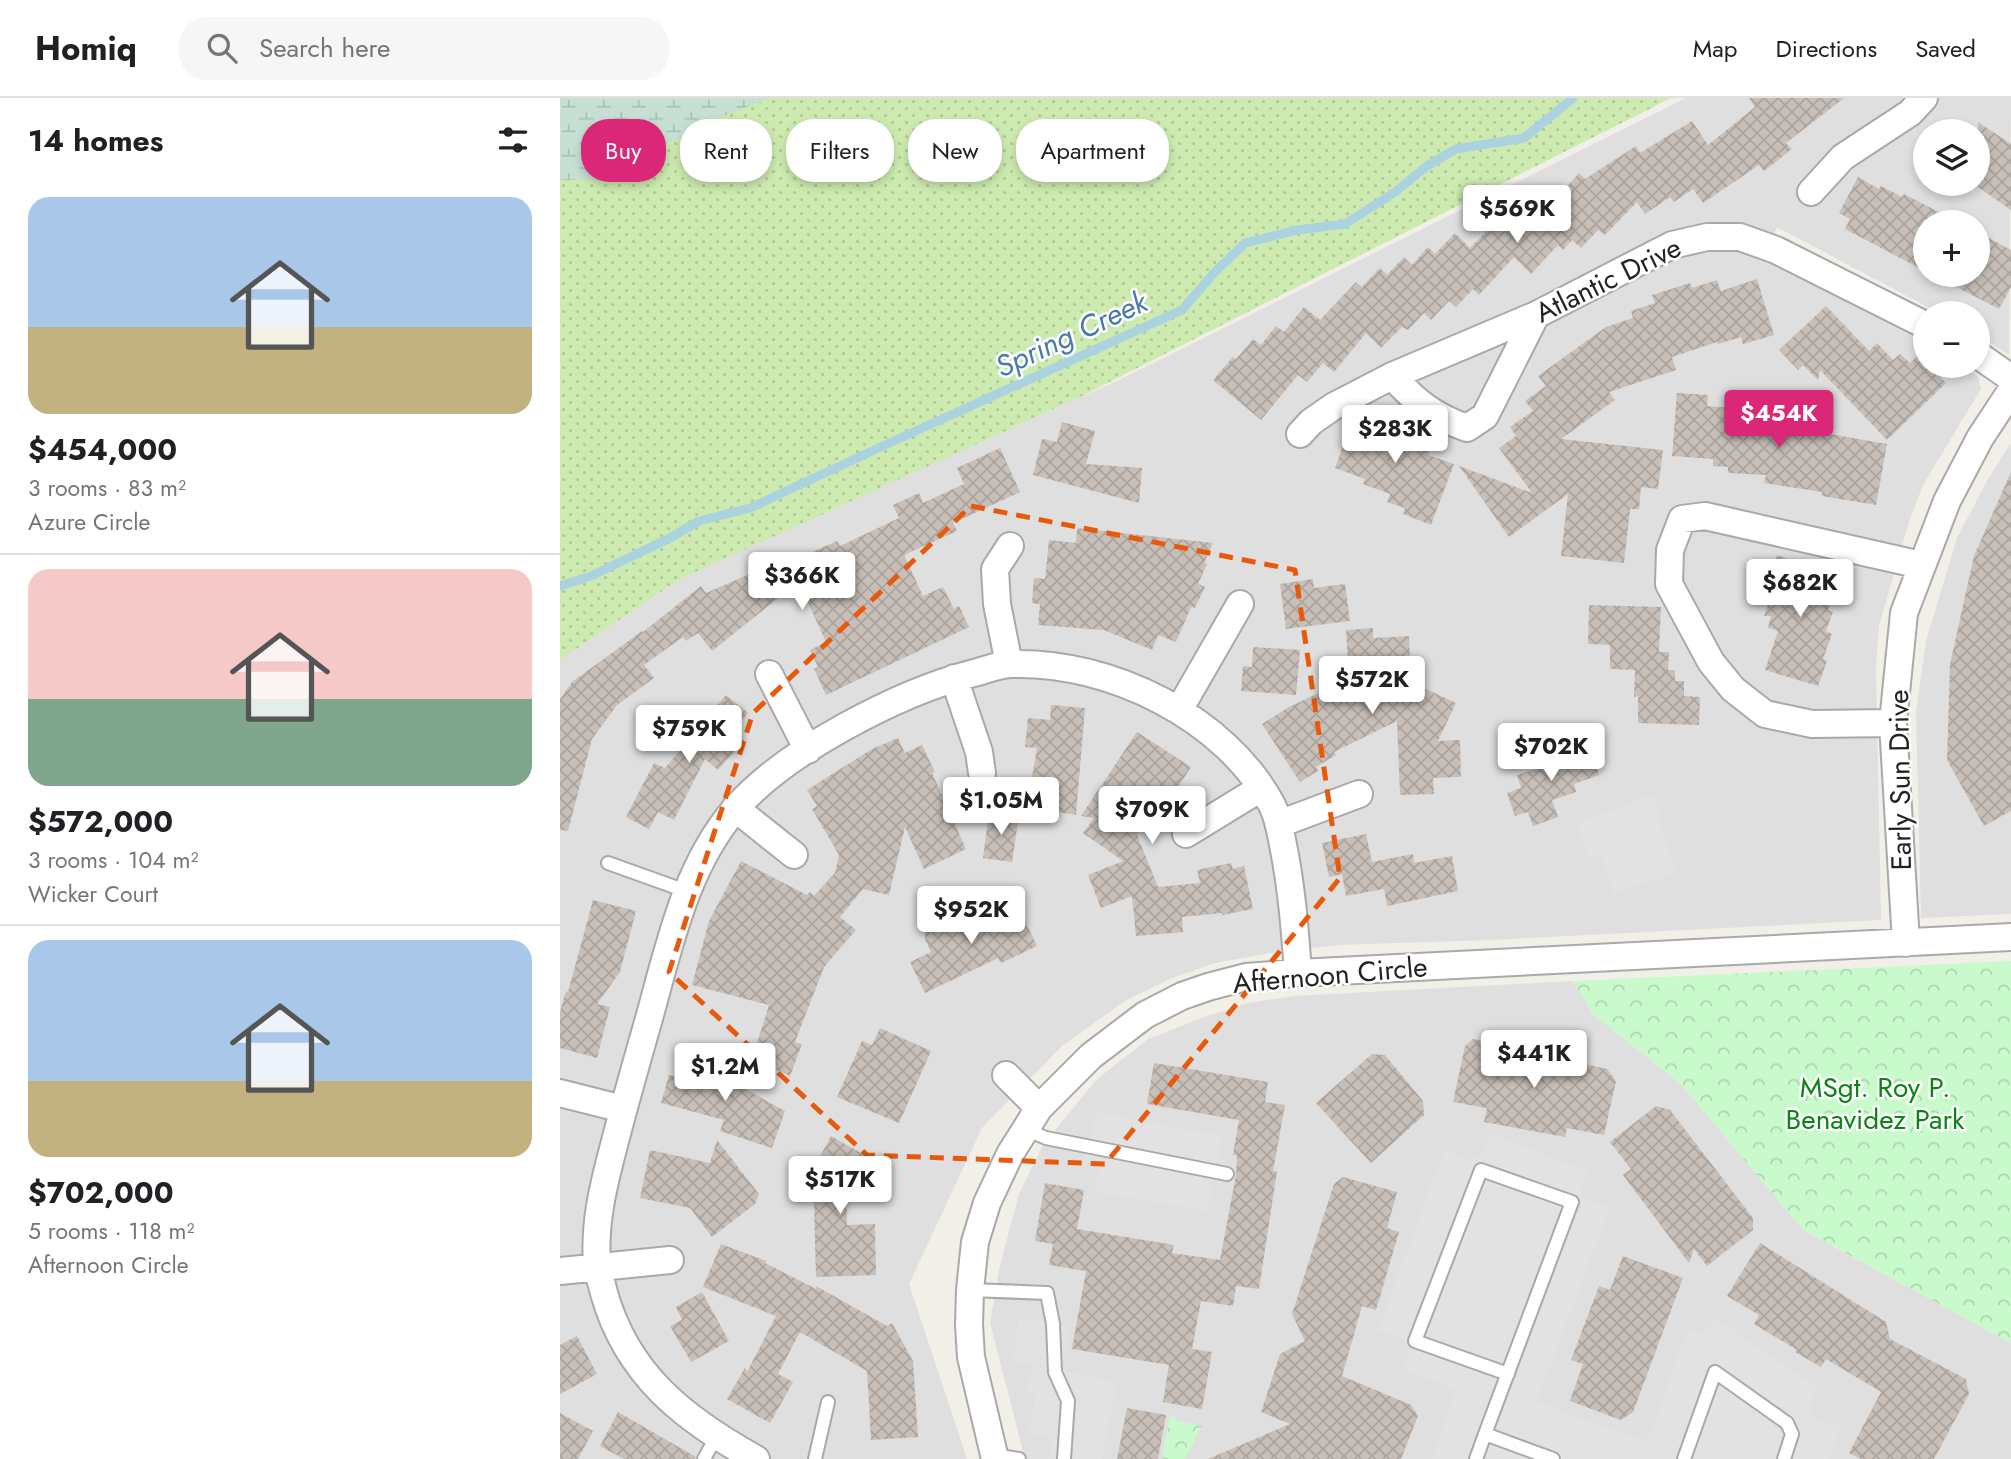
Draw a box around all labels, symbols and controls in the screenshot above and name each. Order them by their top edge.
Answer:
search box [179,17,669,80]
text: Homiq [35,25,137,72]
icon: search [203,29,241,67]
text: Search here [259,29,390,67]
text: Map [1693,31,1738,66]
text: Directions [1776,31,1877,66]
text: Saved [1915,31,1976,66]
text: 14 homes [28,119,163,162]
chip: Buy [581,119,666,182]
chip: Rent [680,119,772,182]
chip: Filters [786,119,894,182]
chip: New [908,119,1002,182]
chip: Apartment [1016,119,1169,182]
map controls [1913,119,1990,378]
button: layers [1913,119,1990,196]
icon: filters [494,121,532,159]
pin: $569K [1468,186,1566,245]
text: $569K [1479,191,1555,225]
button: + [1913,210,1990,287]
street label: Atlantic Drive [1528,227,1688,333]
icon: home [217,242,343,368]
water label: Spring Creek [988,280,1155,388]
button: − [1913,301,1990,378]
pin: $454K [1730,390,1828,450]
text: $454K [1740,396,1818,430]
pin: $283K [1346,406,1444,465]
text: $283K [1358,411,1432,445]
text: $454,000 [28,428,177,471]
text: 3 rooms · 83 m² [28,471,186,505]
text: Azure Circle [28,505,150,539]
pin: $366K [753,552,851,612]
text: $366K [764,558,840,592]
pin: $682K [1751,560,1849,619]
text: $682K [1762,565,1838,599]
icon: home [217,614,343,740]
pin: $572K [1323,656,1421,716]
text: $572K [1335,662,1409,696]
street label: Early Sun Drive [1878,689,1922,871]
pin: $759K [640,706,738,765]
text: $759K [652,711,726,745]
pin: $702K [1502,724,1600,783]
text: $702K [1514,729,1588,763]
pin: $1.05M [944,778,1058,837]
text: $1.05M [959,783,1043,817]
pin: $709K [1103,786,1201,846]
text: $709K [1115,792,1189,826]
text: $572,000 [28,800,173,843]
text: 3 rooms · 104 m² [28,843,198,877]
text: Wicker Court [28,877,158,911]
pin: $952K [922,886,1020,946]
text: $952K [933,892,1009,926]
street label: Afternoon Circle [1231,946,1429,1004]
icon: home [217,985,343,1111]
pin: $441K [1485,1030,1583,1090]
text: $441K [1497,1036,1571,1070]
pin: $1.2M [676,1044,774,1103]
text: $1.2M [691,1049,760,1083]
park label: MSgt. Roy P. Benavidez Park [1786,1067,1965,1140]
pin: $517K [791,1156,889,1216]
text: $517K [805,1162,875,1196]
text: $702,000 [28,1171,174,1214]
text: 5 rooms · 118 m² [28,1214,195,1248]
text: Afternoon Circle [28,1248,189,1282]

